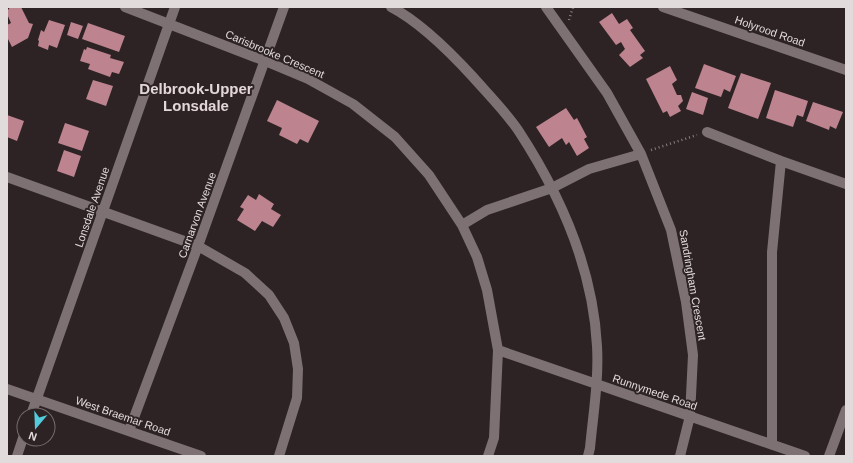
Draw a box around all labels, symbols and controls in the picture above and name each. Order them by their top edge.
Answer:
street label: Holyrood Road [733,13,807,49]
street label: Carisbrooke Crescent [224,28,326,80]
district label: Delbrook-Upper Lonsdale [139,80,253,114]
street label: Lonsdale Avenue [73,165,111,249]
street label: Carnarvon Avenue [176,170,218,260]
street label: Sandringham Crescent [677,229,709,341]
street label: Runnymede Road [611,372,699,412]
street label: West Braemar Road [74,394,172,438]
north arrow [16,407,56,447]
text: N [27,429,38,443]

